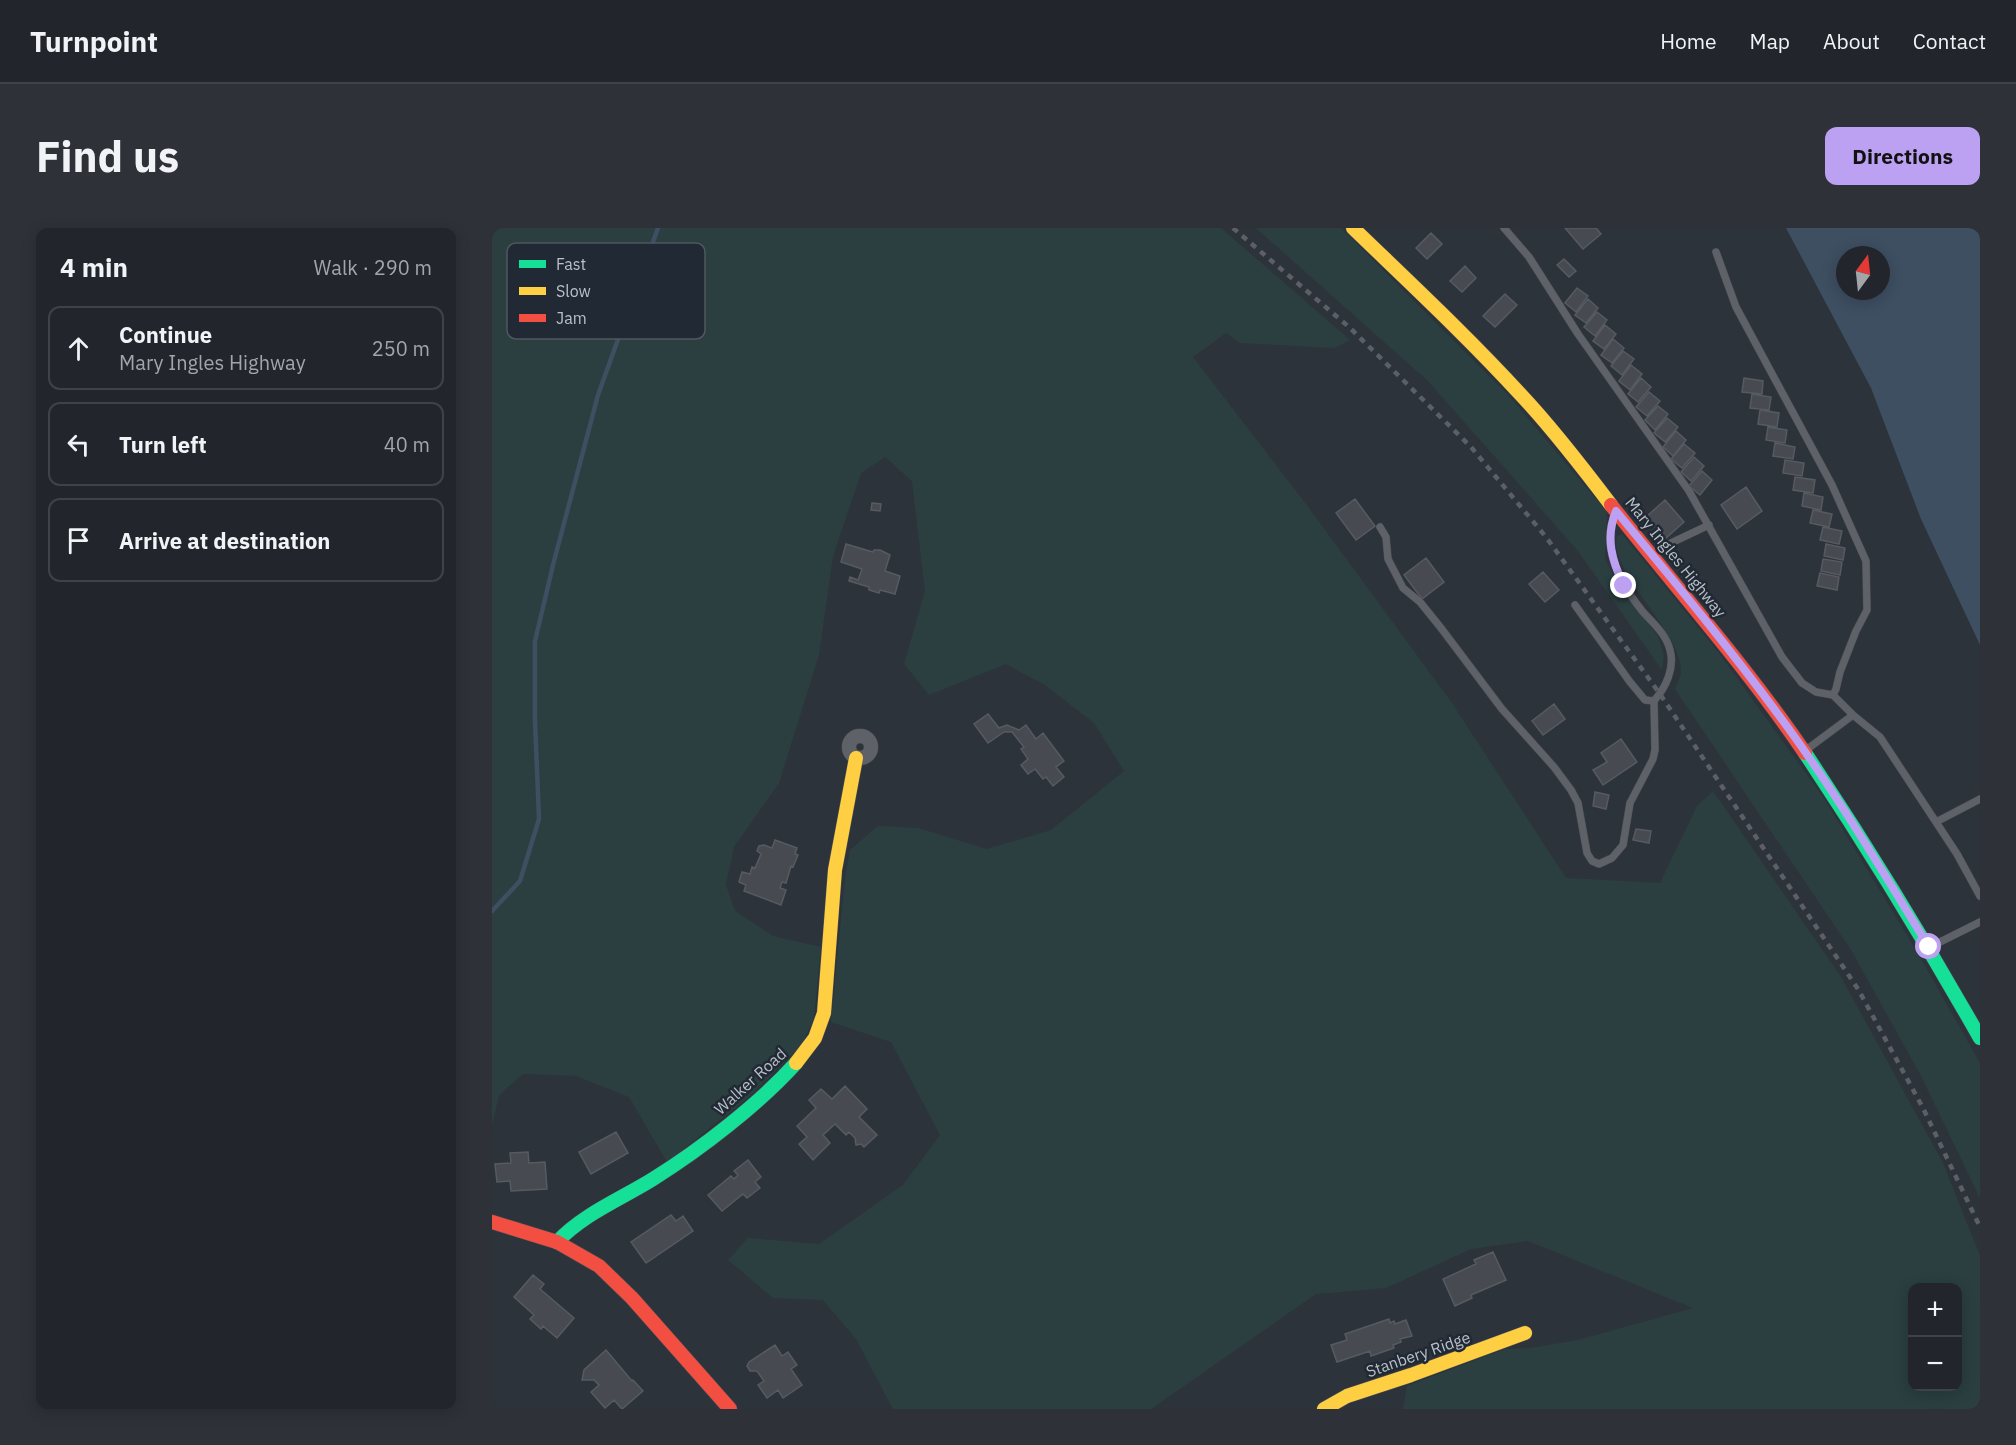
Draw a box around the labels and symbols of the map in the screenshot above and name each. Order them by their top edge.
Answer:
legend [507,243,705,339]
north arrow [1836,246,1890,300]
text: Fast [556,254,586,274]
text: Slow [556,281,591,301]
text: Jam [556,308,587,328]
street label: Mary Ingles Highway [1621,493,1731,621]
route end [1610,572,1636,598]
route start [1915,933,1941,959]
street label: Walker Road [710,1043,790,1119]
street label: Stanbery Ridge [1363,1327,1473,1381]

